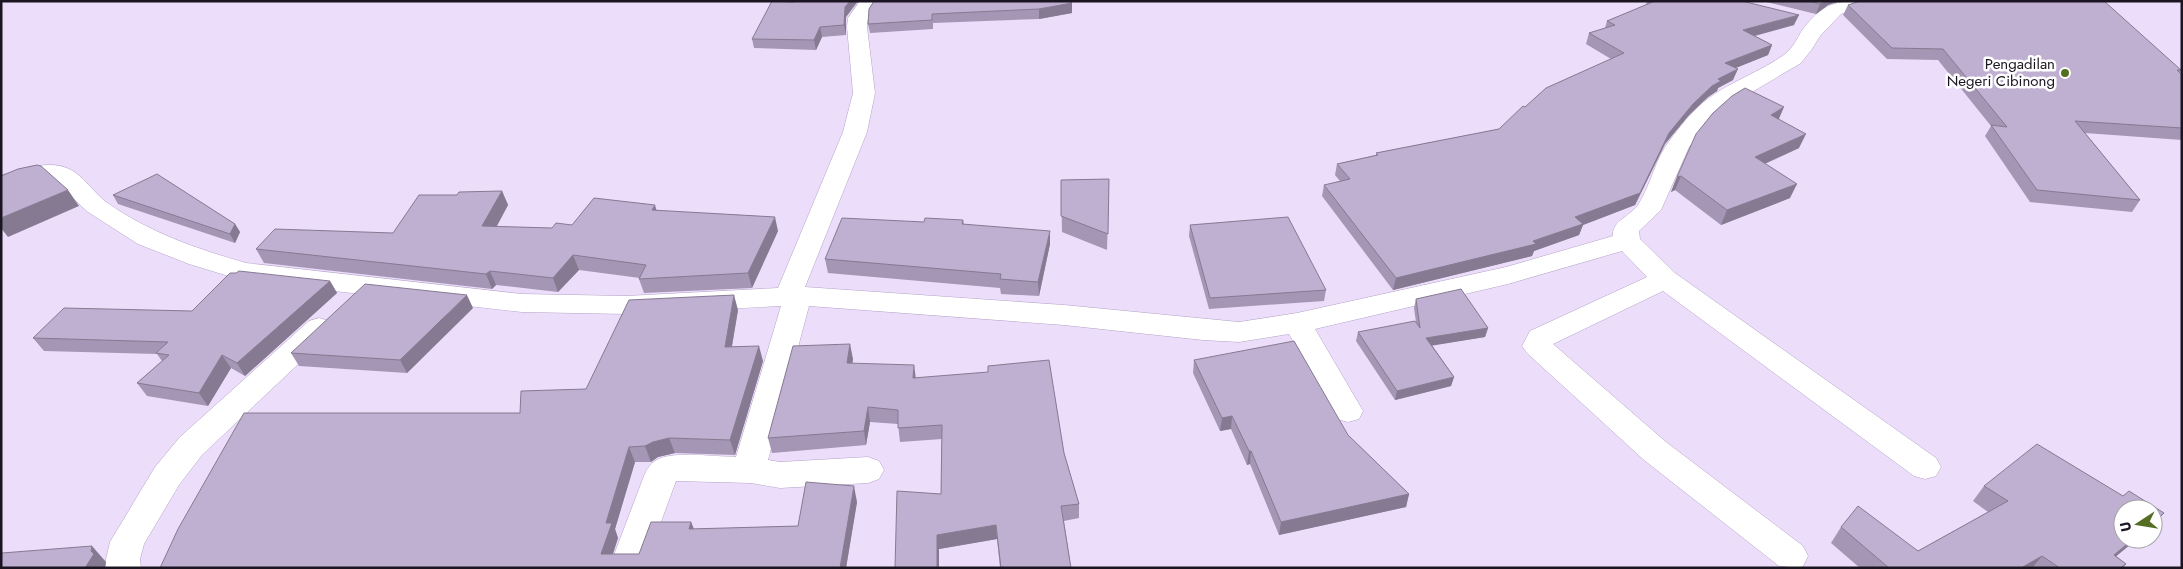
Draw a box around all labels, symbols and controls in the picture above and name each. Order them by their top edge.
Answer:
place label: Pengadilan Negeri Cibinong [1947,53,2055,92]
marker: Pengadilan Negeri Cibinong [2059,67,2071,79]
north arrow [2113,499,2163,549]
text: U [2114,520,2136,534]

